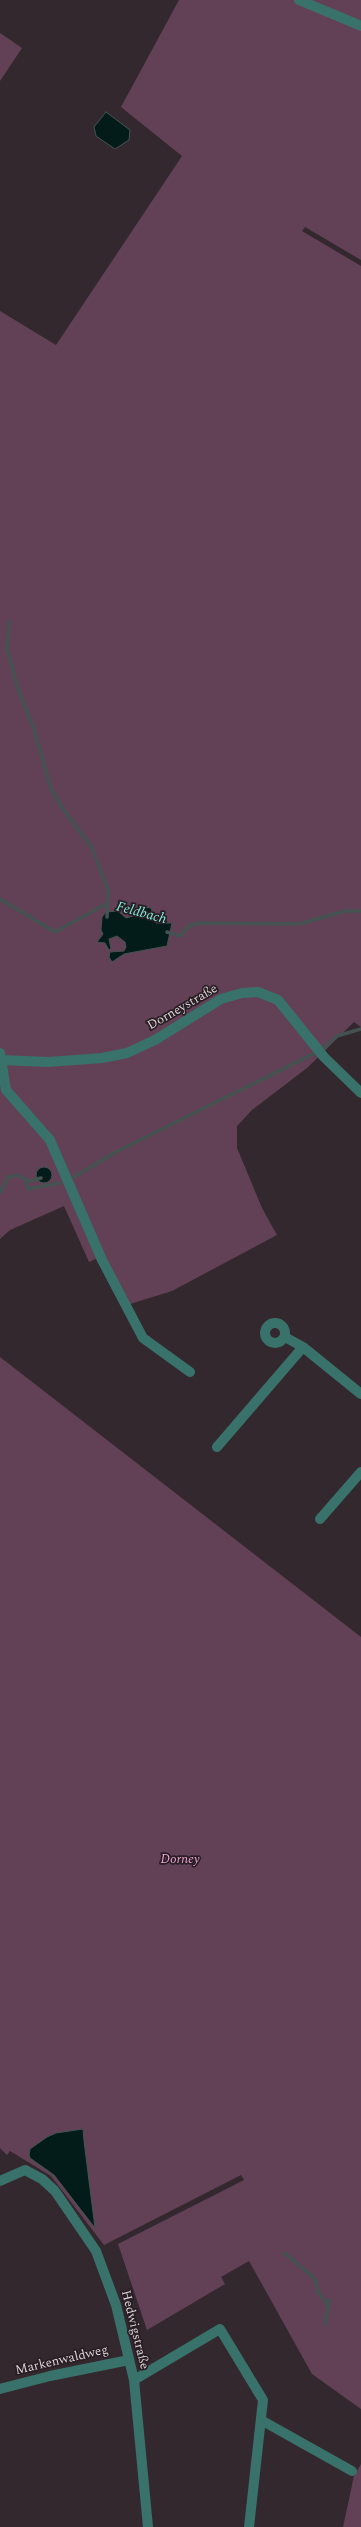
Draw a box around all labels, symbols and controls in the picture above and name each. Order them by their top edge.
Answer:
water label: Feldbach [114,899,168,929]
street label: Dorneystraße [145,982,221,1034]
park label: Dorney [161,1852,199,1868]
street label: Hedwigstraße [117,2289,151,2371]
street label: Markenwaldweg [14,2343,110,2379]

